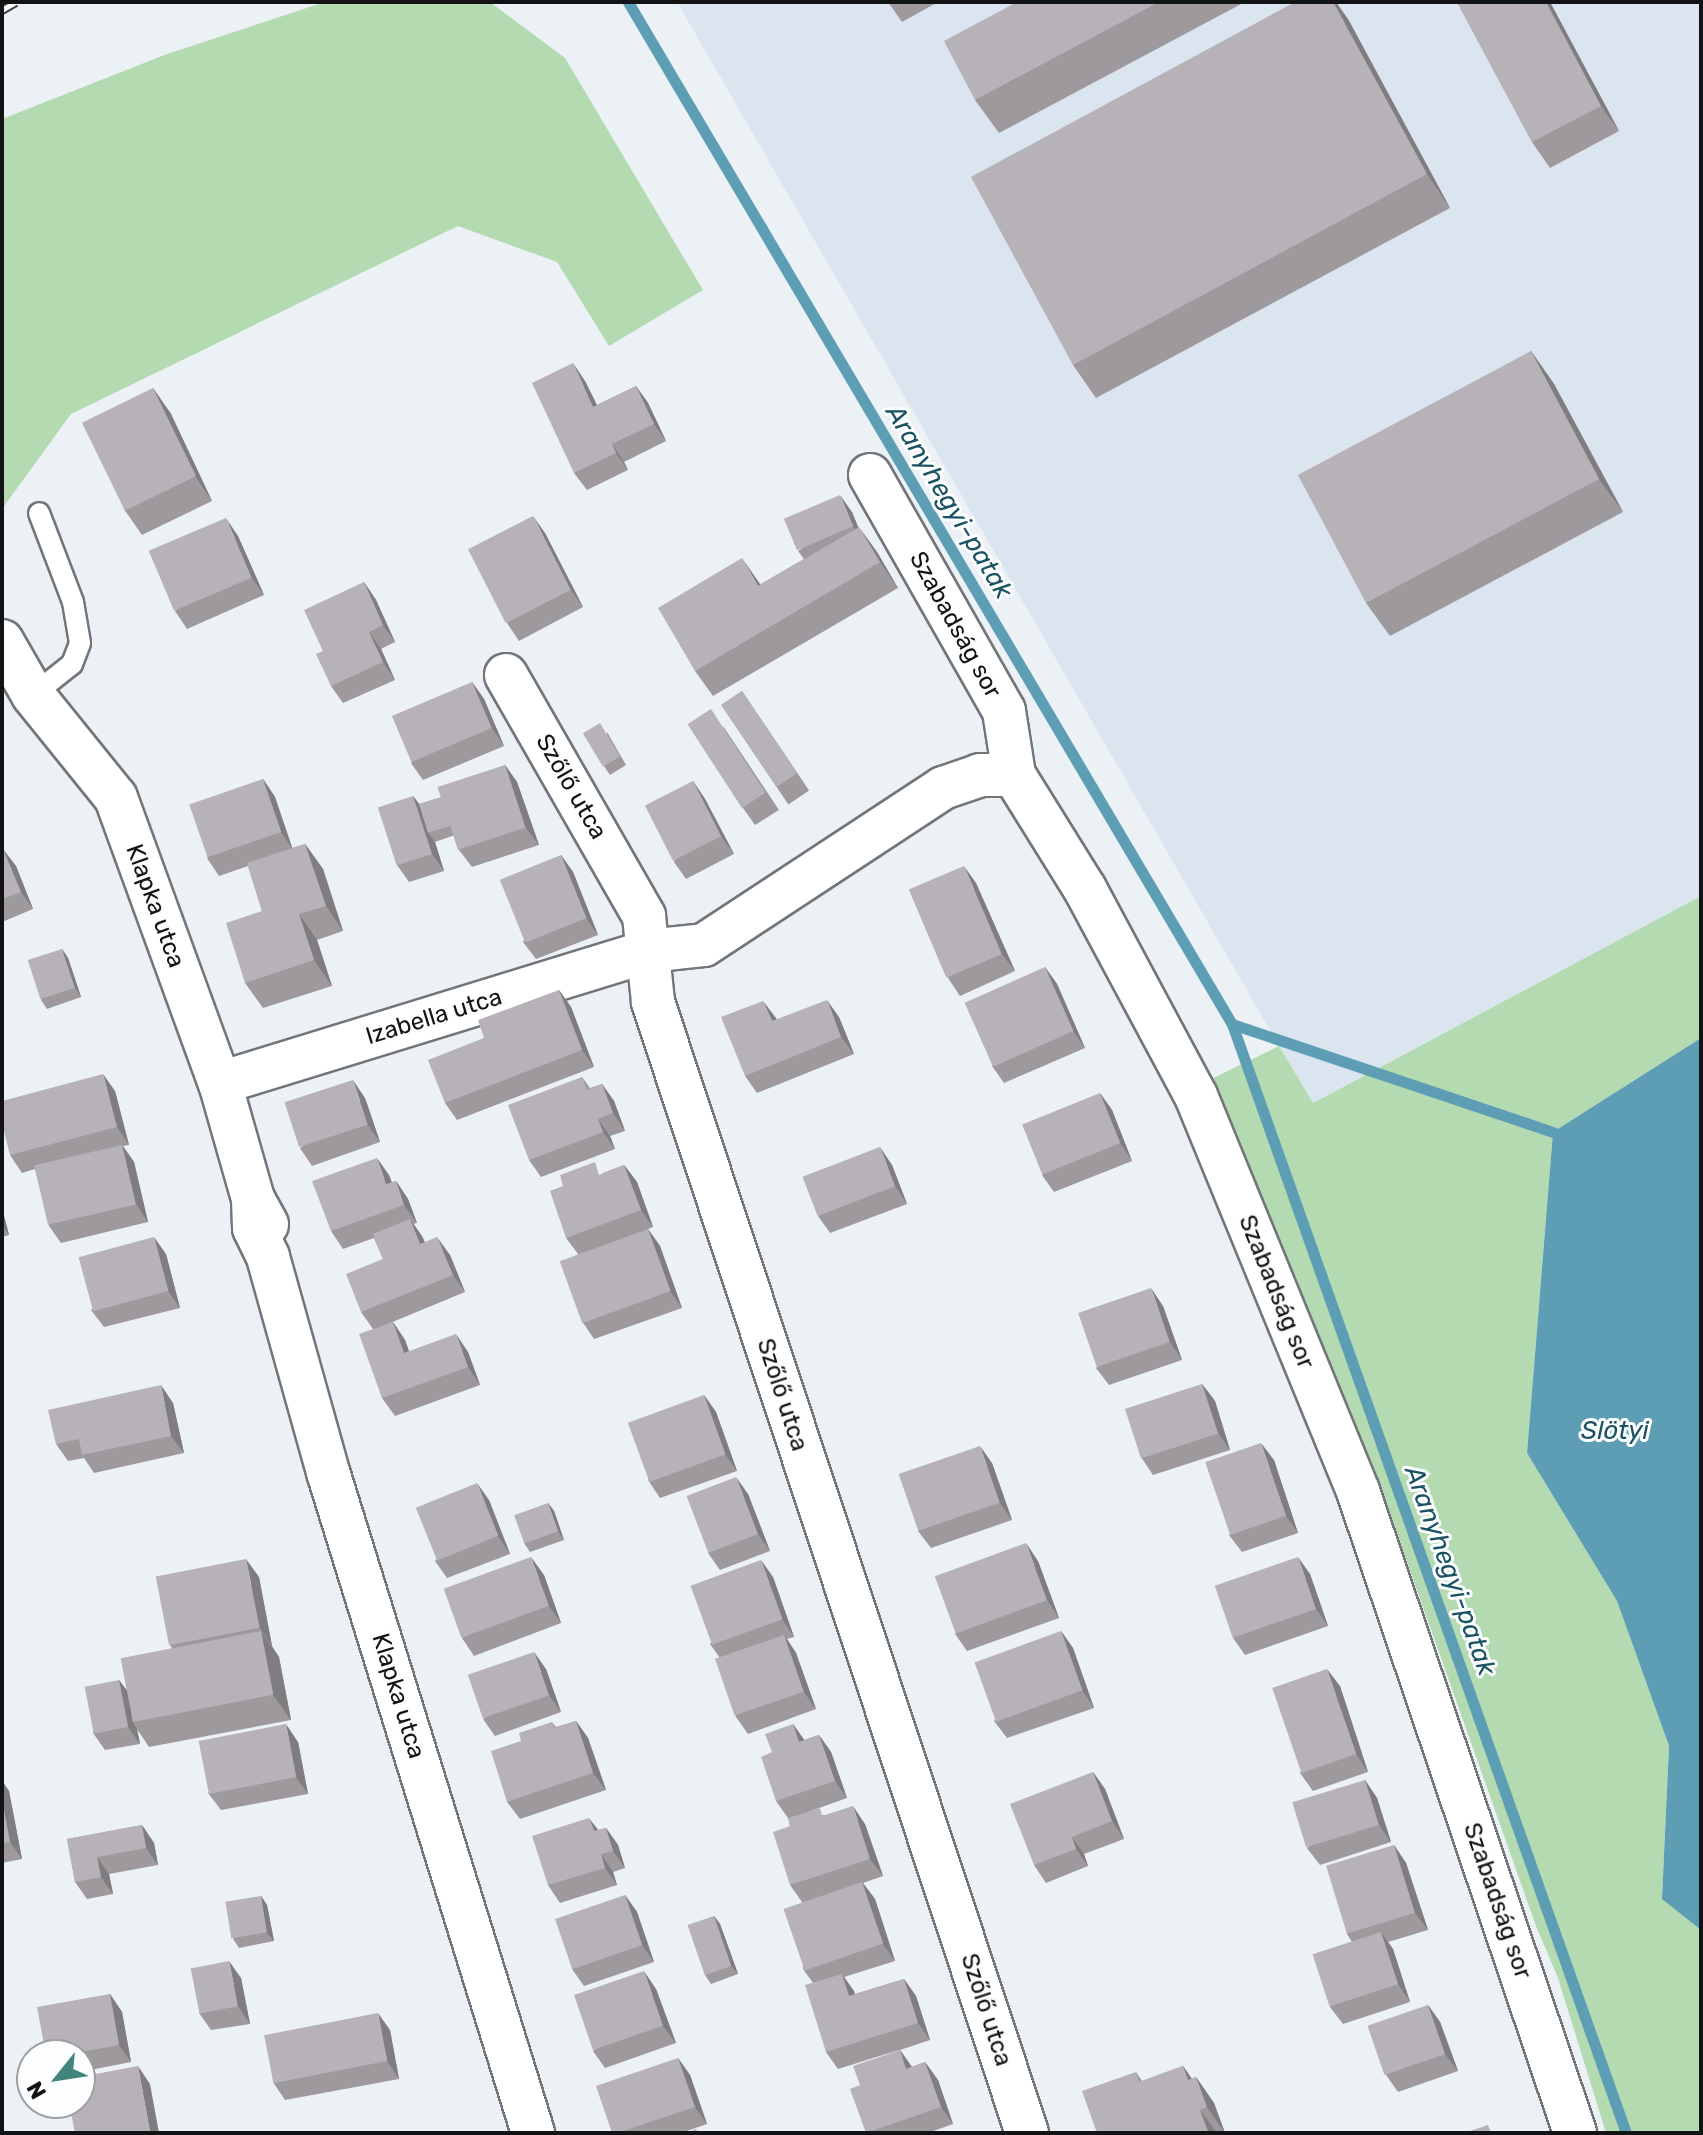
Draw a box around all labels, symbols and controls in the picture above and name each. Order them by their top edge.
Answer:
water label: Aranyhegyi-patak [879,399,1019,605]
street label: Szabadság sor [903,547,1007,703]
street label: Szőlő utca [529,729,613,845]
street label: Klapka utca [119,840,191,972]
street label: Izabella utca [362,983,506,1051]
street label: Szabadság sor [1232,1211,1320,1373]
street label: Szőlő utca [750,1335,814,1455]
water label: Slötyi [1581,1415,1649,1447]
water label: Aranyhegyi-patak [1398,1462,1502,1680]
street label: Klapka utca [365,1630,431,1762]
street label: Szabadság sor [1457,1819,1537,1983]
street label: Szőlő utca [954,1950,1018,2070]
north arrow [16,2039,96,2119]
text: N [21,2077,52,2104]

